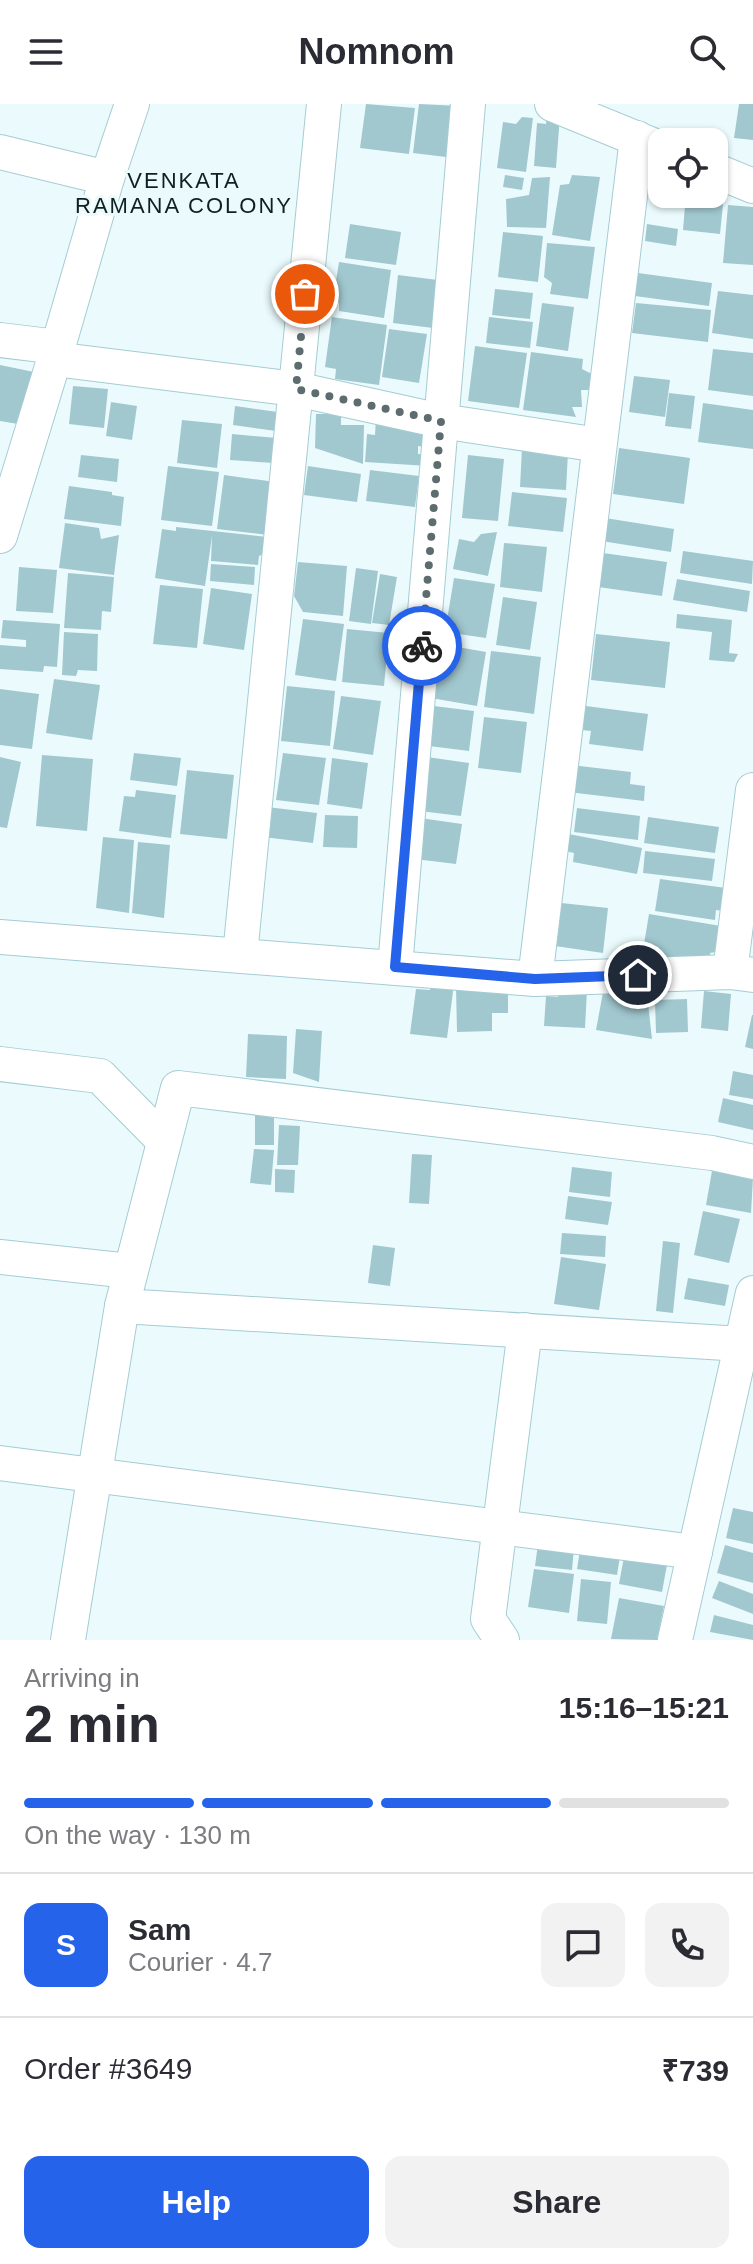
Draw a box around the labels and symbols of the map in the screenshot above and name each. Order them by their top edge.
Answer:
district label: VENKATA RAMANA COLONY [75,168,293,218]
pin [271,260,339,328]
courier [382,606,462,686]
pin [604,941,672,1009]

